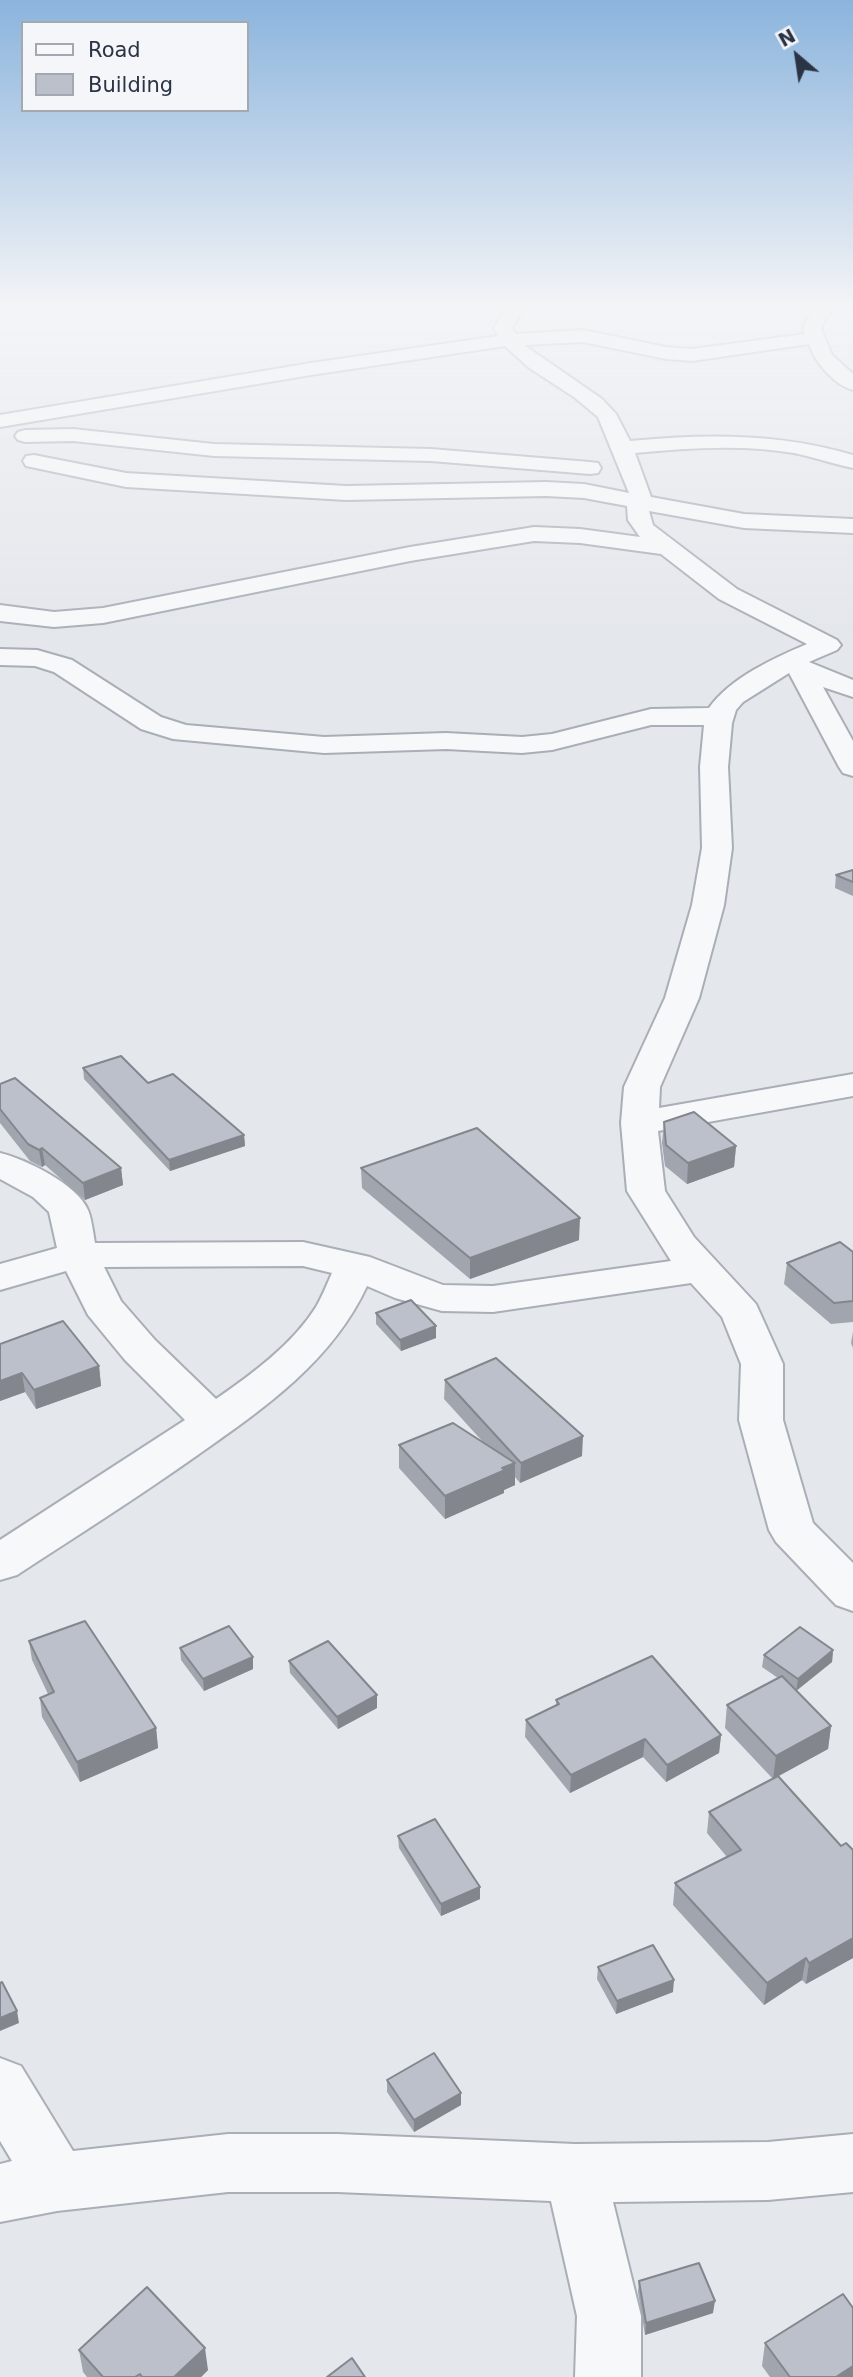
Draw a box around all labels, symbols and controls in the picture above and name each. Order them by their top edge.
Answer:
legend [21,21,248,112]
north arrow [762,21,832,91]
text: N [775,24,799,51]
text: Road [88,38,141,62]
text: Building [88,73,173,97]

